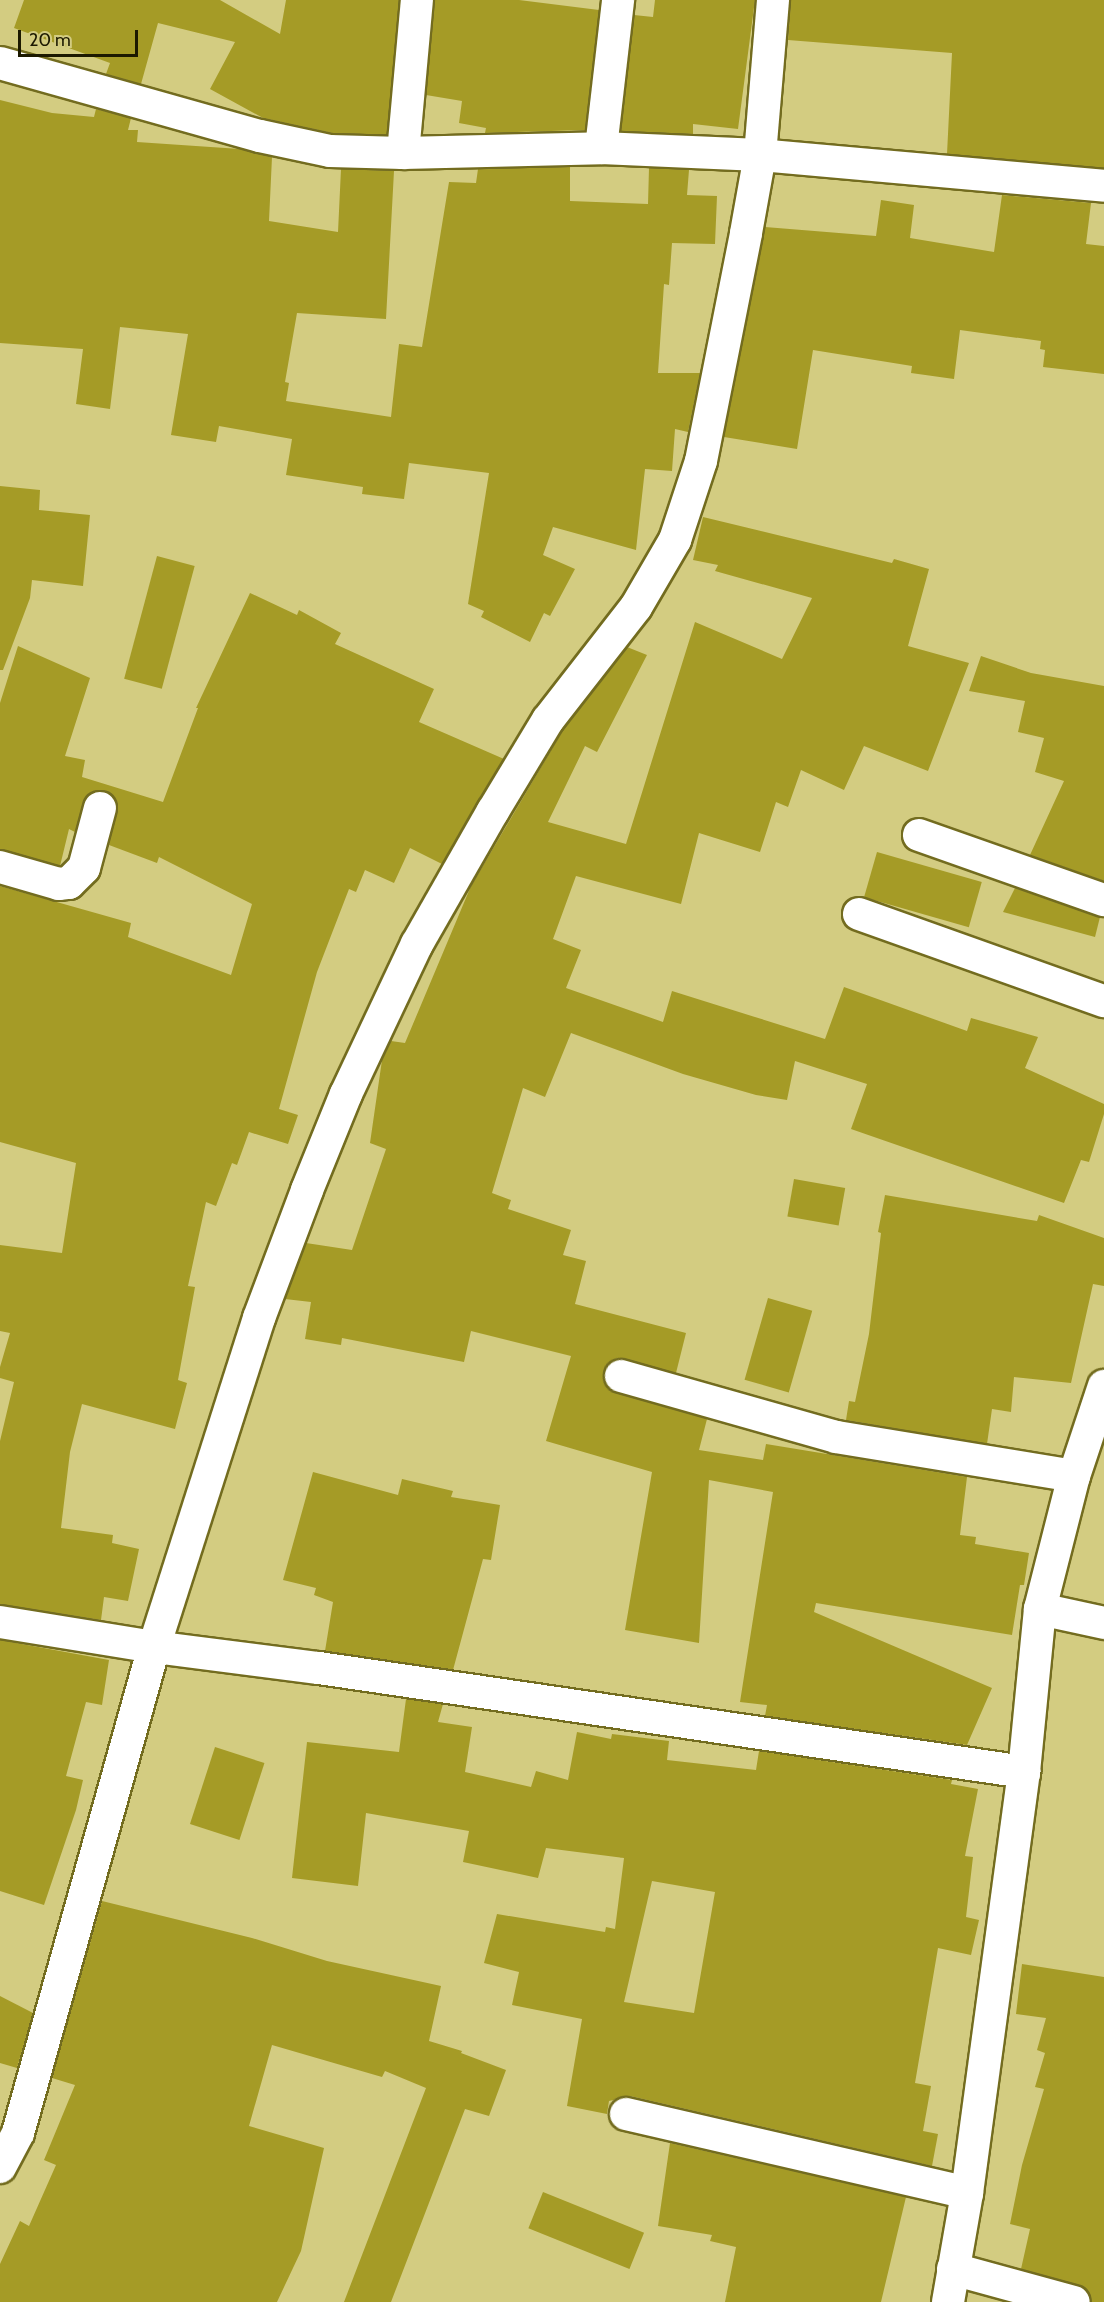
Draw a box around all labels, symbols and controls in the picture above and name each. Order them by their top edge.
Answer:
scale bar [21,18,141,56]
text: 20 m [29,29,71,51]

